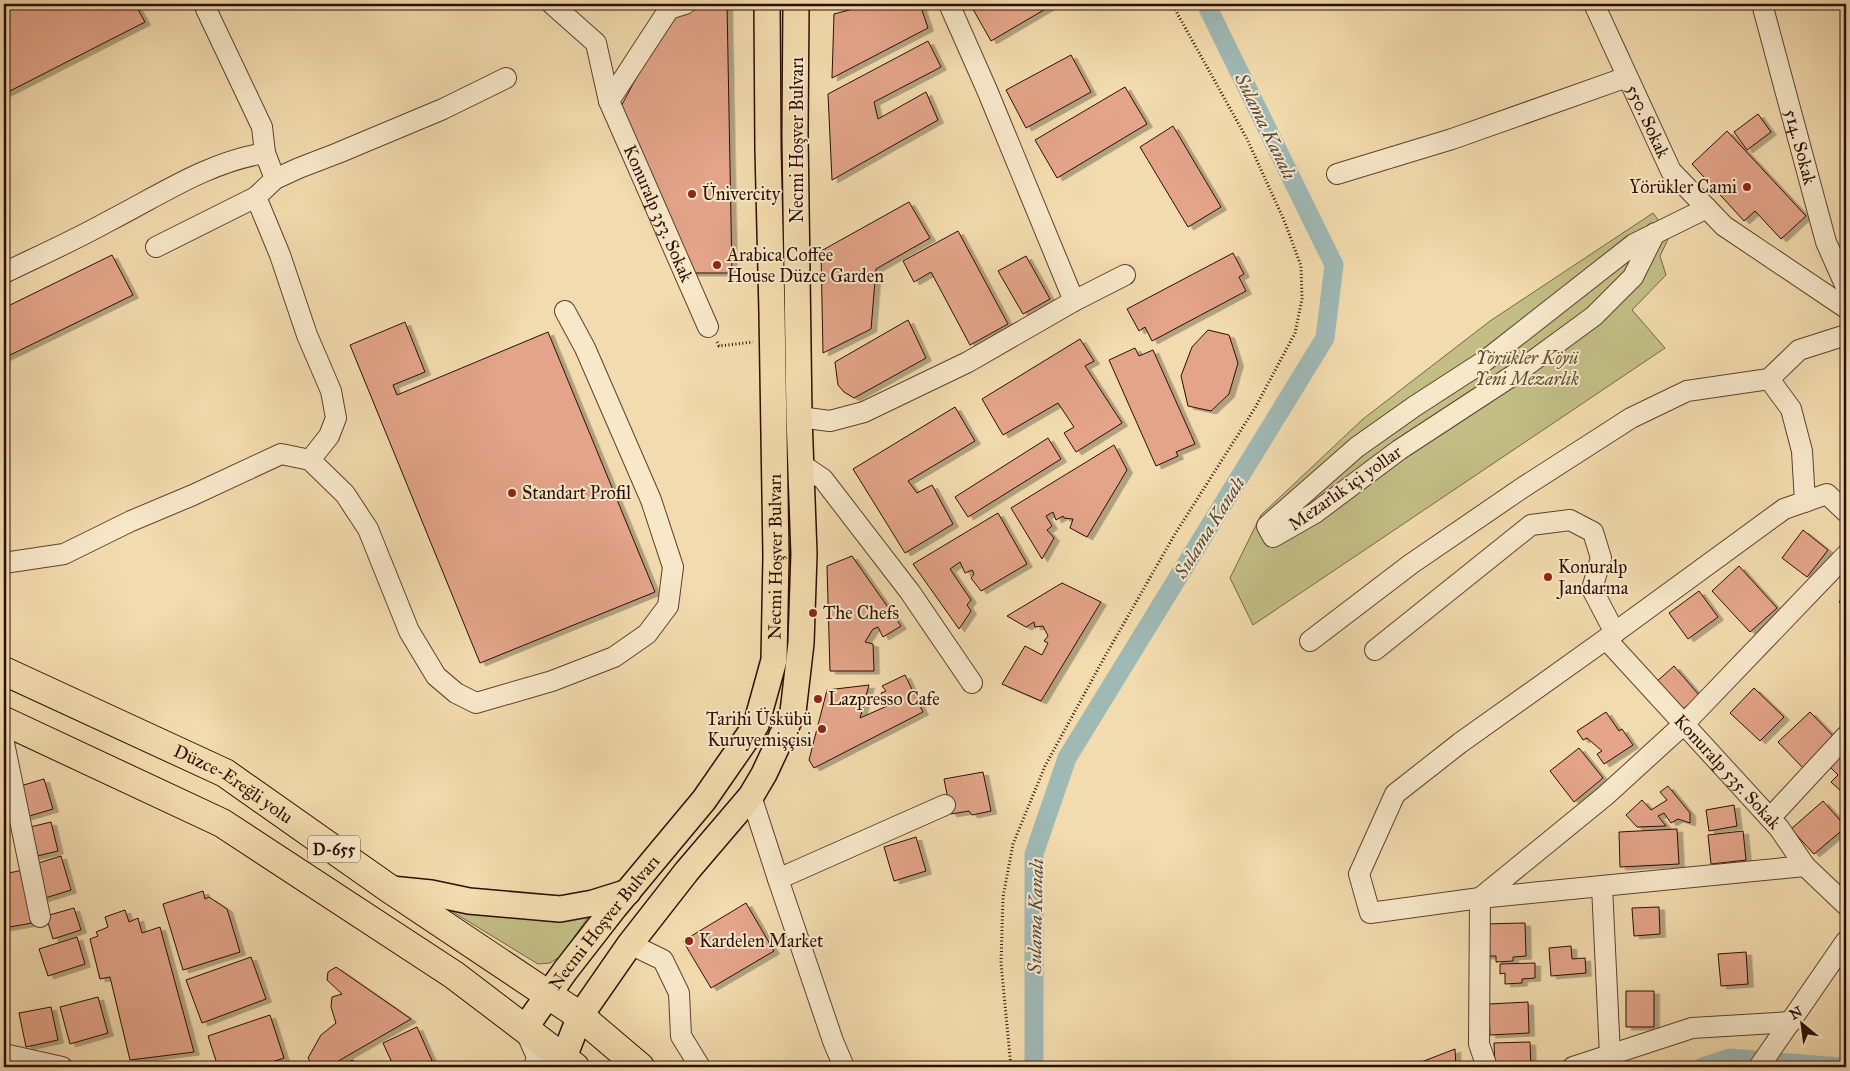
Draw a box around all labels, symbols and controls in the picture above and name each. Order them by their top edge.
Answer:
street label: Necmi Hoşver Bulvarı [786,57,808,223]
water label: Sulama Kanalı [1229,68,1301,184]
street label: 550. Sokak [1622,81,1675,162]
street label: 514. Sokak [1780,107,1821,188]
street label: Konuralp 353. Sokak [619,142,698,286]
place label: Yörükler Cami [1629,176,1737,198]
marker: Yörükler Cami [1741,181,1753,193]
place label: Ünivercity [702,182,781,205]
marker: Ünivercity [686,188,698,200]
place label: Arabica Coffee House Düzce Garden [726,244,884,287]
marker: Arabica Coffee House Düzce Garden [711,259,723,271]
park label: Yörükler Köyü Yeni Mezarlık [1475,347,1579,390]
street label: Mezarlık içi yollar [1284,441,1406,535]
water label: Sulama Kanalı [1169,472,1250,583]
street label: Necmi Hoşver Bulvarı [763,474,787,640]
place label: Standart Profil [522,482,631,504]
marker: Standart Profil [506,487,518,499]
place label: Konuralp Jandarma [1556,556,1629,600]
marker: Konuralp Jandarma [1542,571,1554,583]
place label: The Chefs [823,602,899,624]
marker: The Chefs [807,607,819,619]
place label: Lazpresso Cafe [828,688,940,710]
marker: Lazpresso Cafe [812,693,824,705]
place label: Tarihi Üskübü Kuruyemişçisi [706,707,812,751]
street label: Konuralp 535. Sokak [1669,710,1786,834]
marker: Tarihi Üskübü Kuruyemişçisi [816,723,828,735]
street label: Düzce-Ereğli yolu [170,740,297,828]
road number: D-655 [308,836,360,862]
street label: Necmi Hoşver Bulvarı [544,851,664,994]
water label: Sulama Kanalı [1023,858,1048,975]
place label: Kardelen Market [699,930,824,952]
marker: Kardelen Market [683,935,695,947]
north arrow [1778,998,1828,1048]
text: N [1787,1003,1805,1023]

